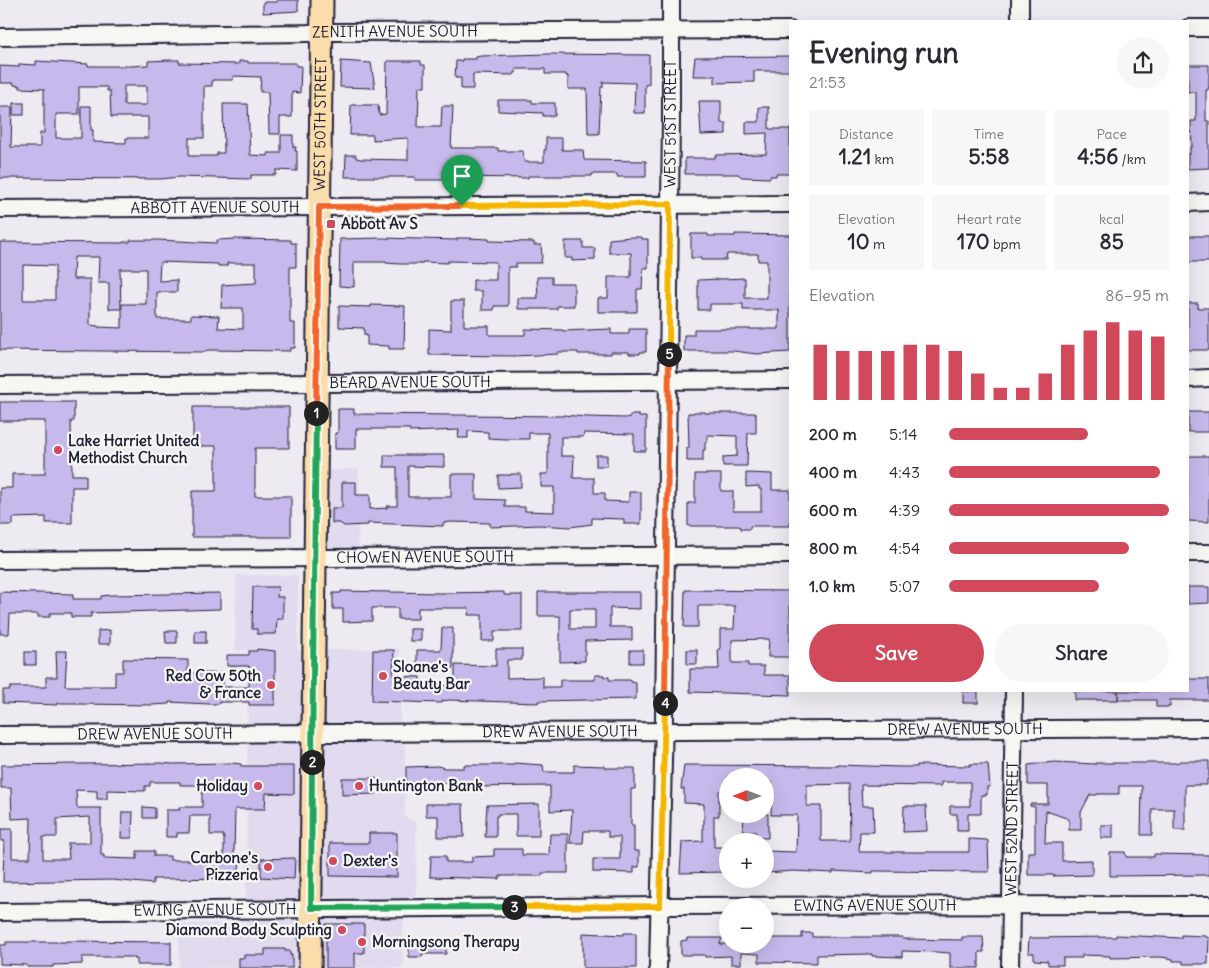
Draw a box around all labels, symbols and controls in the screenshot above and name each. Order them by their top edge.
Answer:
street label: ZENITH AVENUE SOUTH [312,21,478,42]
text: Evening run [809,35,959,71]
button: share [1117,37,1169,89]
street label: WEST 50TH STREET [310,57,330,191]
street label: WEST 51ST STREET [660,60,680,188]
text: 21:53 [809,72,846,92]
text: Distance [839,125,894,143]
text: Time [974,125,1004,143]
text: Pace [1096,125,1127,143]
text: 1.21 [839,143,871,170]
text: 5:58 [968,143,1009,170]
text: 4:56 [1077,143,1118,170]
text: km [871,150,894,168]
text: /km [1118,150,1146,168]
pin [441,155,483,206]
icon: arrive [448,162,476,190]
street label: ABBOTT AVENUE SOUTH [130,197,300,217]
text: Elevation [838,210,895,228]
text: Heart rate [957,210,1021,228]
text: kcal [1099,210,1124,228]
place label: Abbott Av S [341,214,418,233]
marker: Abbott Av S [325,218,337,230]
text: 10 [847,228,870,255]
text: 170 [957,228,990,255]
text: 85 [1100,228,1124,255]
text: m [870,235,885,253]
text: bpm [990,235,1021,253]
text: Elevation [809,285,875,305]
text: 86–95 m [1105,285,1169,305]
pin: 5 [656,342,682,366]
text: 5 [665,345,674,363]
street label: BEARD AVENUE SOUTH [329,372,491,392]
pin: 1 [304,400,328,426]
text: 1 [314,404,319,422]
text: 200 m [809,424,857,444]
text: 5:14 [889,424,917,444]
place label: Lake Harriet United Methodist Church [68,431,200,467]
marker: Lake Harriet United Methodist Church [52,444,64,456]
text: 400 m [809,462,857,482]
text: 4:43 [889,462,920,482]
text: 600 m [809,500,857,520]
text: 4:39 [889,500,920,520]
text: 800 m [809,538,857,558]
text: 4:54 [889,538,920,558]
street label: CHOWEN AVENUE SOUTH [336,547,514,567]
text: 1.0 km [809,576,855,596]
text: 5:07 [889,576,920,596]
button: Save [809,624,984,682]
button: Share [994,624,1169,682]
place label: Sloane's Beauty Bar [393,657,471,694]
place label: Red Cow 50th & France [166,666,261,702]
marker: Sloane's Beauty Bar [377,670,389,682]
marker: Red Cow 50th & France [265,679,277,691]
pin: 4 [652,690,678,716]
text: 4 [661,694,670,712]
street label: DREW AVENUE SOUTH [887,719,1043,739]
street label: DREW AVENUE SOUTH [482,721,638,741]
street label: DREW AVENUE SOUTH [77,724,233,744]
pin: 2 [300,750,324,774]
text: 2 [309,753,316,771]
street label: WEST 52ND STREET [1001,761,1022,897]
north arrow [719,768,774,822]
map controls [719,768,774,953]
place label: Holiday [196,776,248,796]
place label: Huntington Bank [369,776,483,796]
marker: Holiday [252,780,264,792]
marker: Huntington Bank [353,780,365,792]
button: + [719,833,774,888]
place label: Carbone's Pizzeria [190,848,258,884]
place label: Dexter's [343,851,398,870]
marker: Dexter's [327,855,339,867]
marker: Carbone's Pizzeria [262,861,274,873]
pin: 3 [502,894,526,920]
street label: EWING AVENUE SOUTH [793,895,957,915]
text: 3 [511,898,518,916]
button: − [719,898,774,953]
street label: EWING AVENUE SOUTH [133,899,297,920]
place label: Diamond Body Sculpting [166,920,332,940]
marker: Diamond Body Sculpting [336,924,348,936]
place label: Morningsong Therapy [372,932,520,952]
marker: Morningsong Therapy [356,936,368,948]

